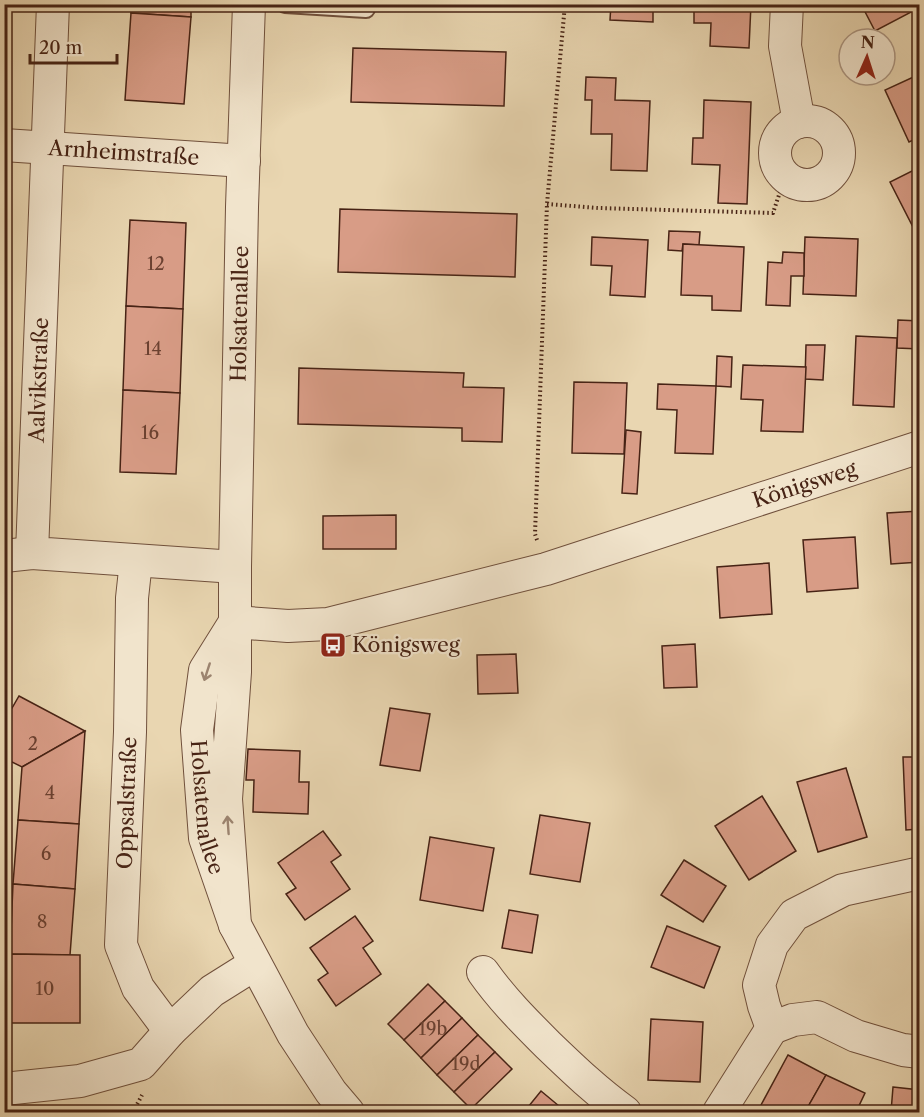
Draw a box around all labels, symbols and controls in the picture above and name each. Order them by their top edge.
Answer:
scale bar [30,27,117,65]
north arrow [837,27,897,87]
text: N [860,32,875,52]
text: 20 m [39,37,83,59]
street label: Arnheimstraße [47,135,200,170]
street label: Holsatenallee [226,245,253,382]
house number: 12 [147,253,165,275]
street label: Aalvikstraße [24,317,53,444]
house number: 14 [144,338,162,360]
house number: 16 [141,422,159,444]
street label: Königsweg [749,455,860,513]
bus stop icon: Königsweg [318,630,348,660]
place label: Königsweg [352,632,461,657]
one-way arrow [201,662,212,681]
house number: 2 [28,733,38,755]
street label: Oppsalstraße [112,736,141,870]
street label: Holsatenallee [186,739,230,878]
house number: 4 [45,782,55,804]
one-way arrow [222,815,233,835]
house number: 6 [41,843,51,865]
house number: 8 [37,911,47,933]
house number: 10 [36,978,54,1000]
house number: 19b [419,1018,448,1040]
house number: 19d [451,1053,481,1075]

